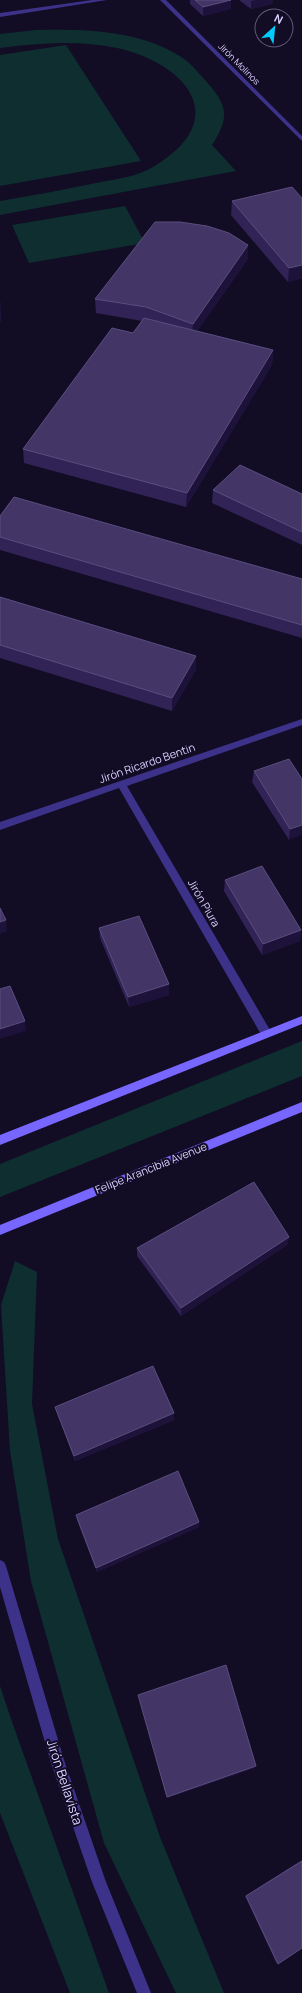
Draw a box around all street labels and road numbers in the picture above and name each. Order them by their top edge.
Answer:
street label: Jirón Molinos [216,40,263,88]
street label: Jirón Ricardo Bentin [97,739,197,786]
street label: Jirón Piura [185,876,224,929]
street label: Felipe Arancibia Avenue [93,1138,209,1197]
street label: Jirón Bellavista [43,1737,87,1827]

